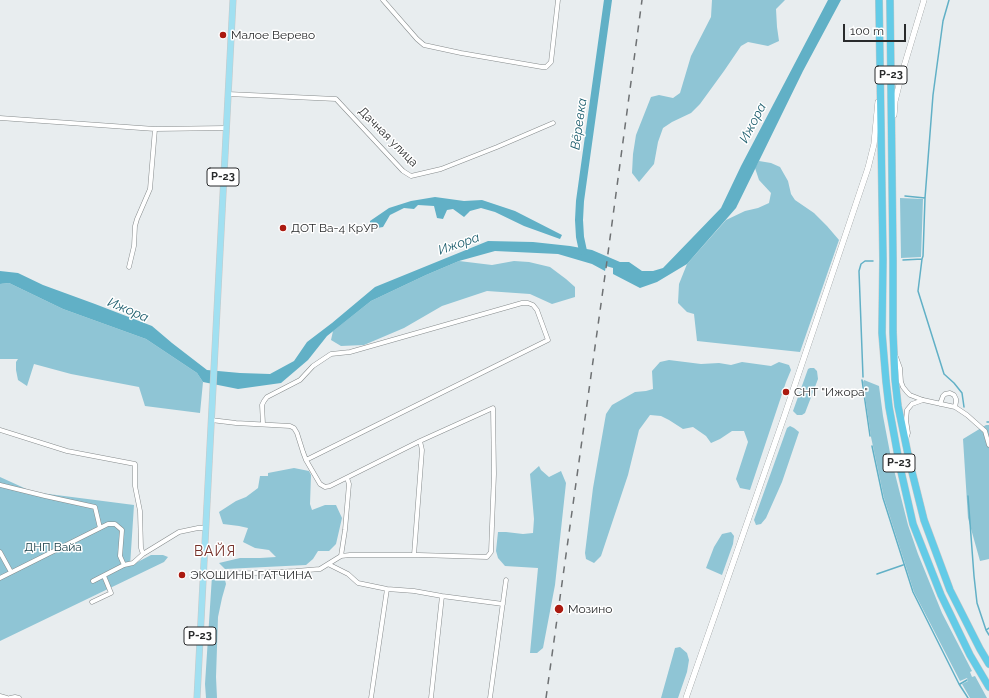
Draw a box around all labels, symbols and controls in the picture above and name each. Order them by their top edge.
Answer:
scale bar [845,16,908,42]
text: 100 m [850,24,884,38]
place label: Малое Верево [231,28,315,42]
marker: Малое Верево [218,30,228,40]
road number: Р-23 [875,66,907,84]
water label: Вёревка [568,97,590,151]
water label: Ижора [736,100,770,146]
street label: Дачная улица [355,104,421,170]
road number: Р-23 [207,168,239,186]
place label: ДОТ Ва-4 КрУР [291,221,378,235]
marker: ДОТ Ва-4 КрУР [278,223,288,233]
water label: Ижора [436,230,482,258]
water label: Ижора [105,294,151,326]
place label: СНТ "Ижора" [794,385,868,399]
marker: СНТ "Ижора" [781,387,791,397]
road number: Р-23 [883,454,915,472]
park label: ДНП Вайа [24,540,82,554]
district label: ВАЙЯ [194,544,236,560]
place label: ЭКОШИНЫ ГАТЧИНА [190,568,312,582]
marker: ЭКОШИНЫ ГАТЧИНА [177,570,187,580]
place label: Мозино [568,602,612,616]
marker: Мозино [553,603,565,615]
road number: Р-23 [184,627,216,645]

